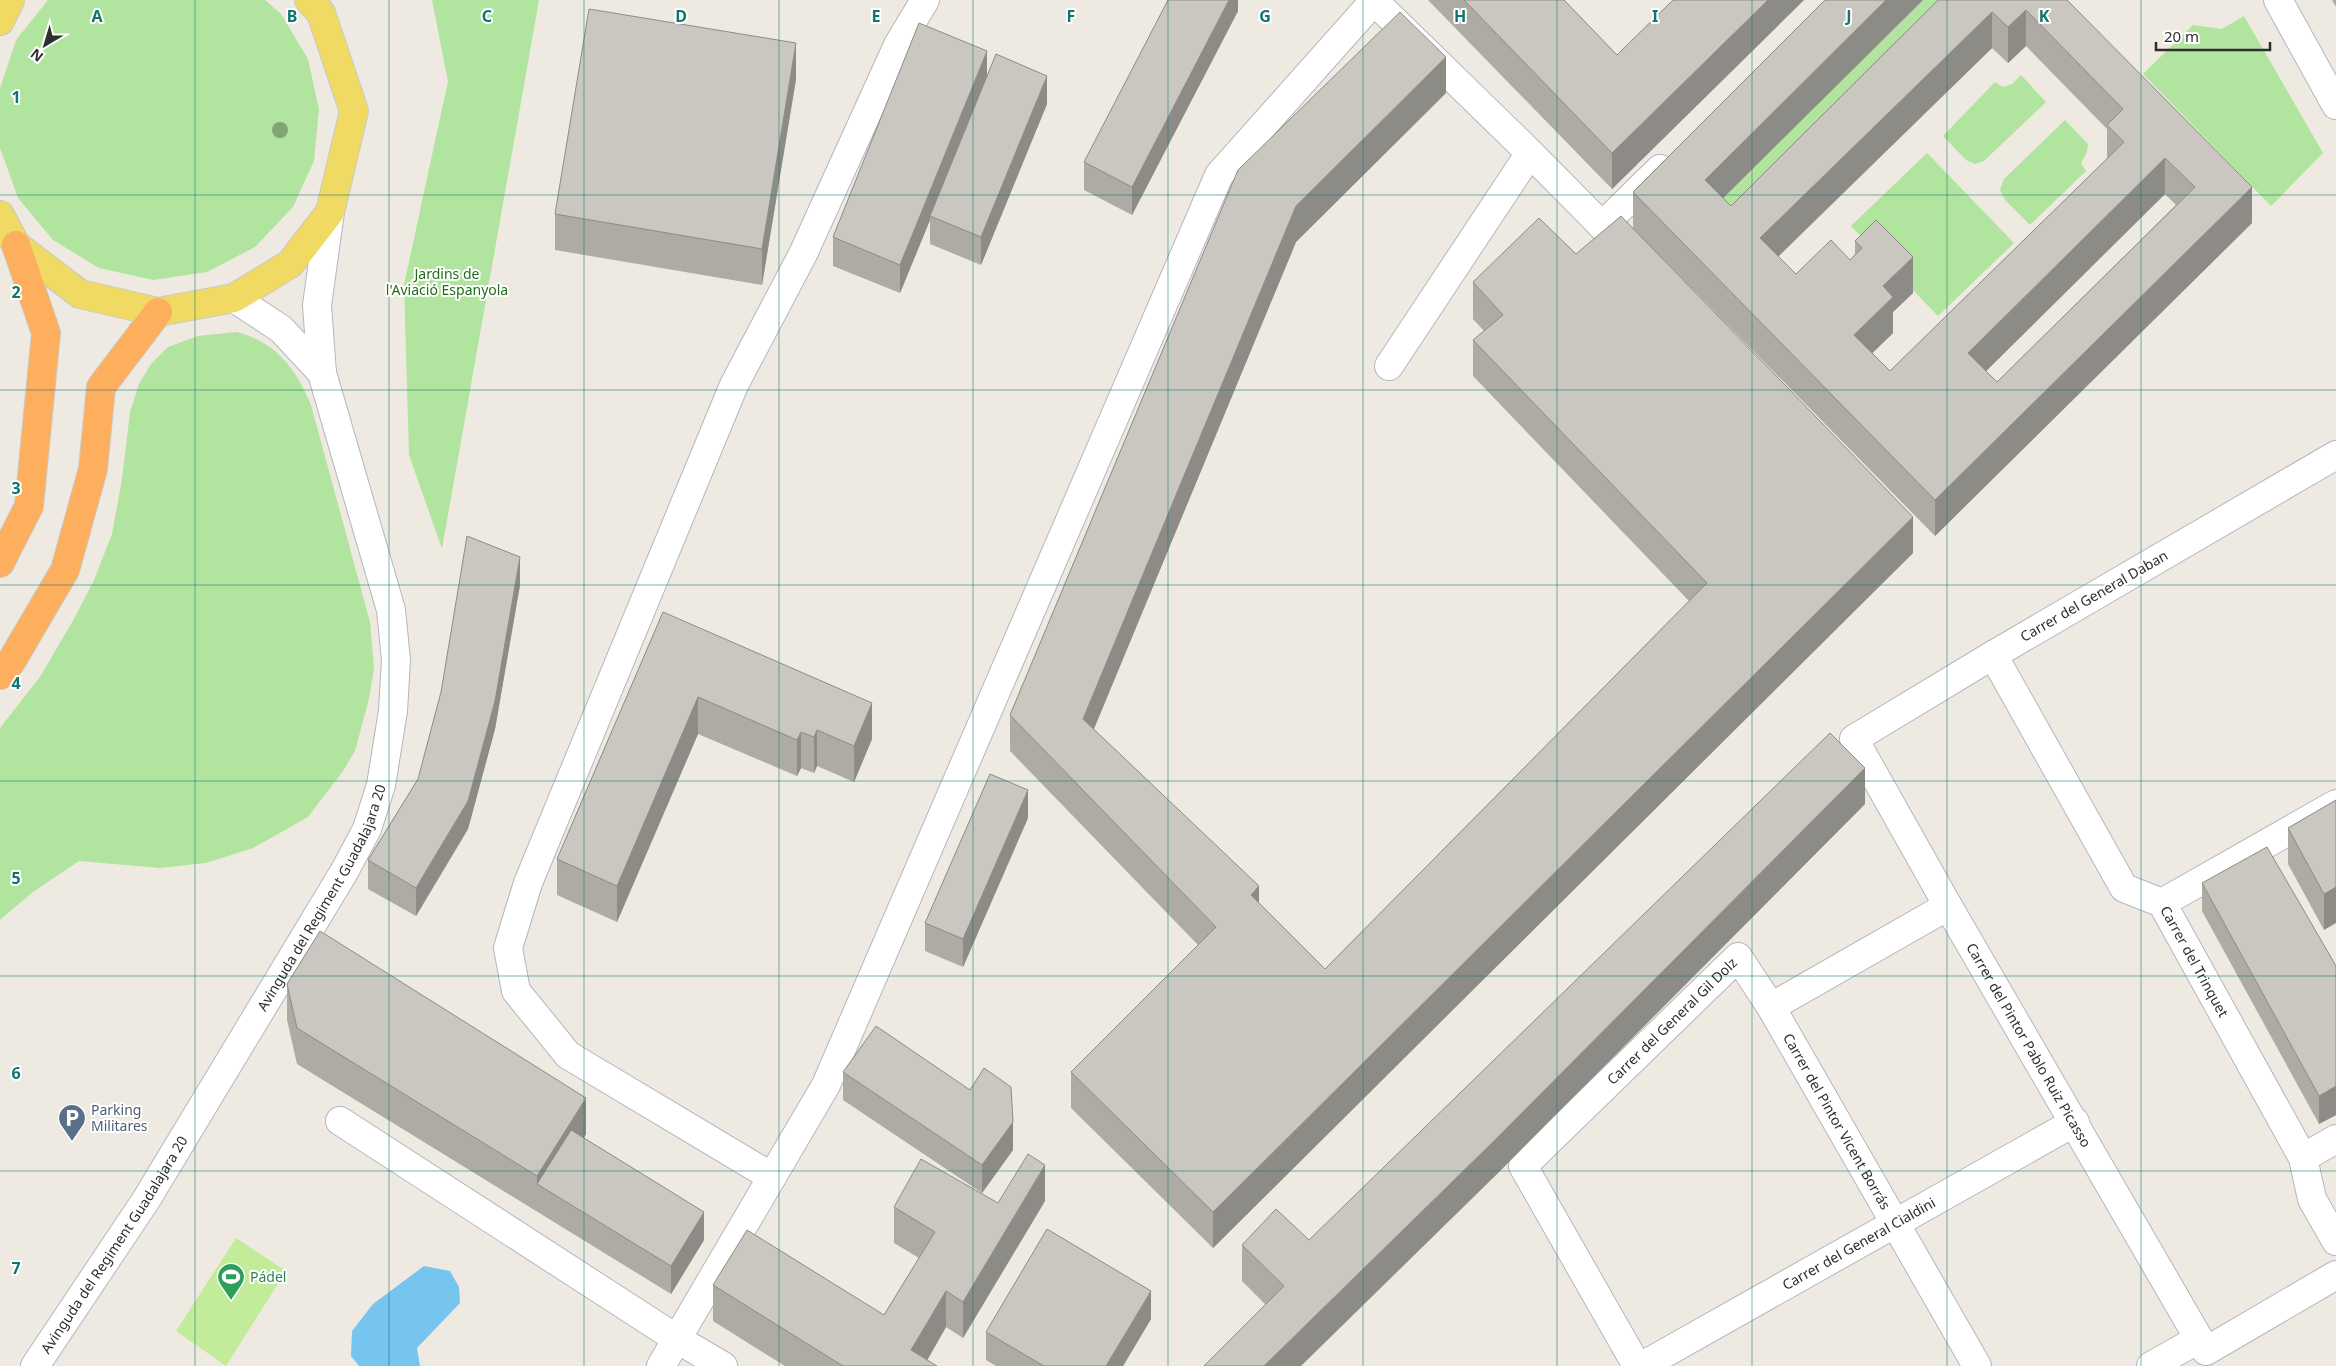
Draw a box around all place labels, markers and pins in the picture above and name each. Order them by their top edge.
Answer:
place label: Parking Militares [91,1100,148,1135]
parking icon: Parking Militares [57,1103,87,1142]
sports icon: Pádel [216,1262,246,1301]
place label: Pádel [250,1267,286,1286]

